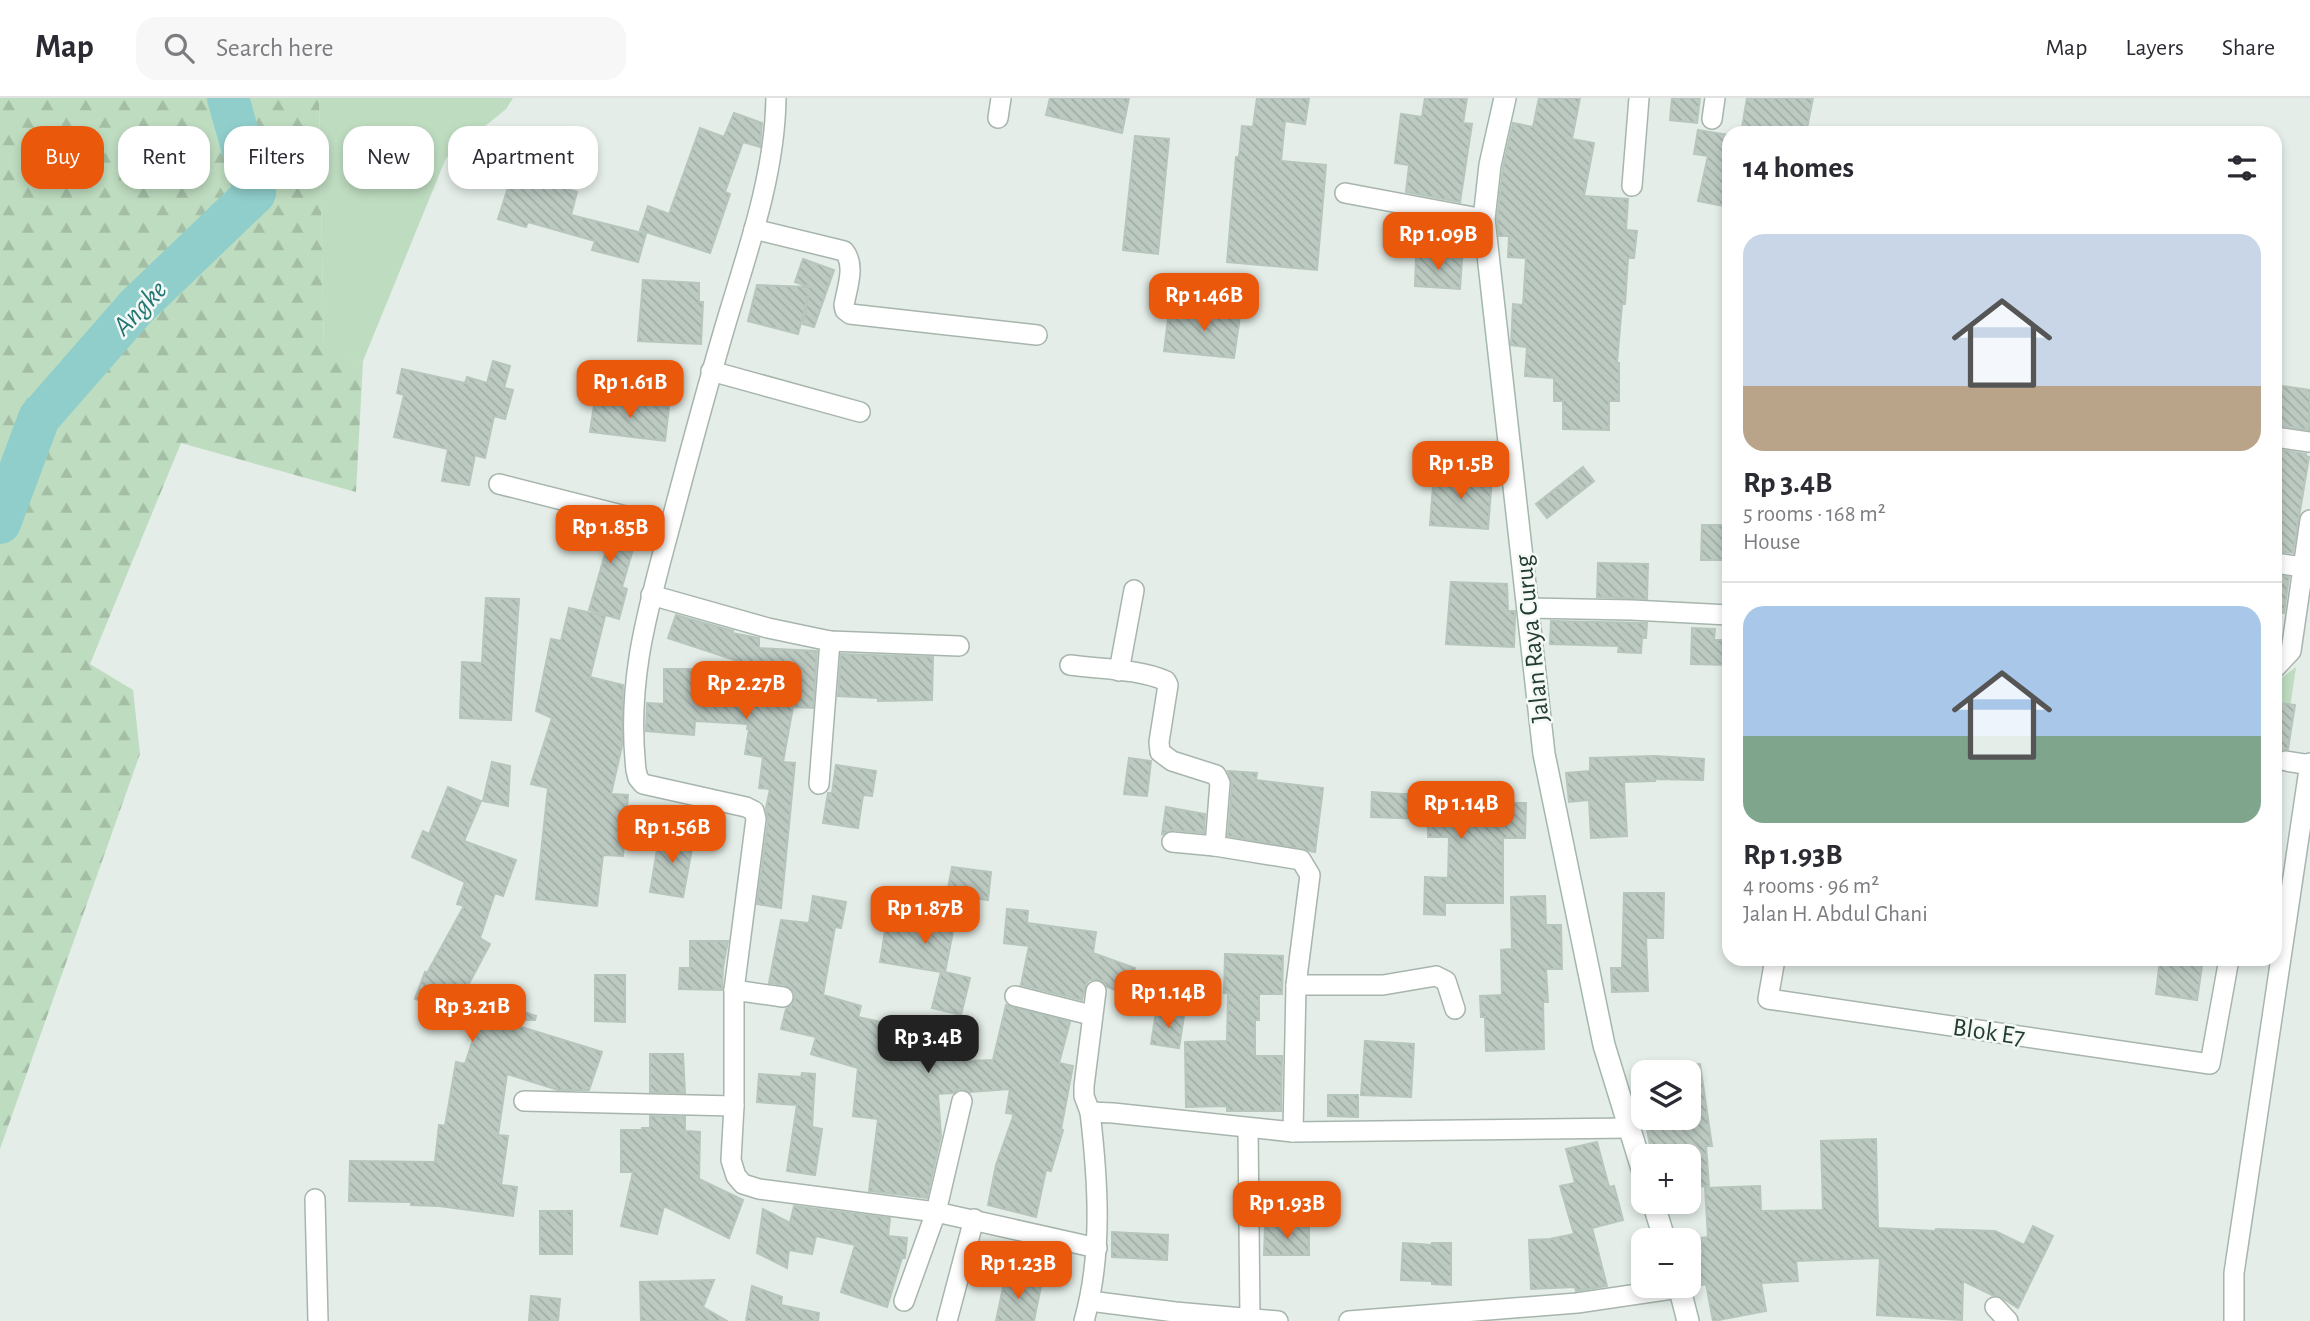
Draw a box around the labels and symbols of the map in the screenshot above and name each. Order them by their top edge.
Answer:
pin: Rp 1.09B [1366,212,1510,272]
pin: Rp 1.46B [1132,274,1276,333]
water label: Angke [107,276,173,342]
pin: Rp 1.61B [558,360,702,420]
pin: Rp 1.5B [1396,442,1526,501]
pin: Rp 1.85B [538,505,682,565]
street label: Jalan Raya Curug [1510,553,1554,724]
pin: Rp 2.27B [674,662,818,721]
pin: Rp 1.14B [1389,782,1533,841]
pin: Rp 1.56B [600,806,744,865]
pin: Rp 1.87B [853,886,997,946]
pin: Rp 1.14B [1096,970,1240,1030]
pin: Rp 3.21B [400,984,544,1044]
street label: Blok E7 [1951,1014,2027,1050]
pin: Rp 3.4B [863,1016,993,1075]
pin: Rp 1.93B [1215,1182,1359,1241]
pin: Rp 1.23B [946,1242,1090,1301]

